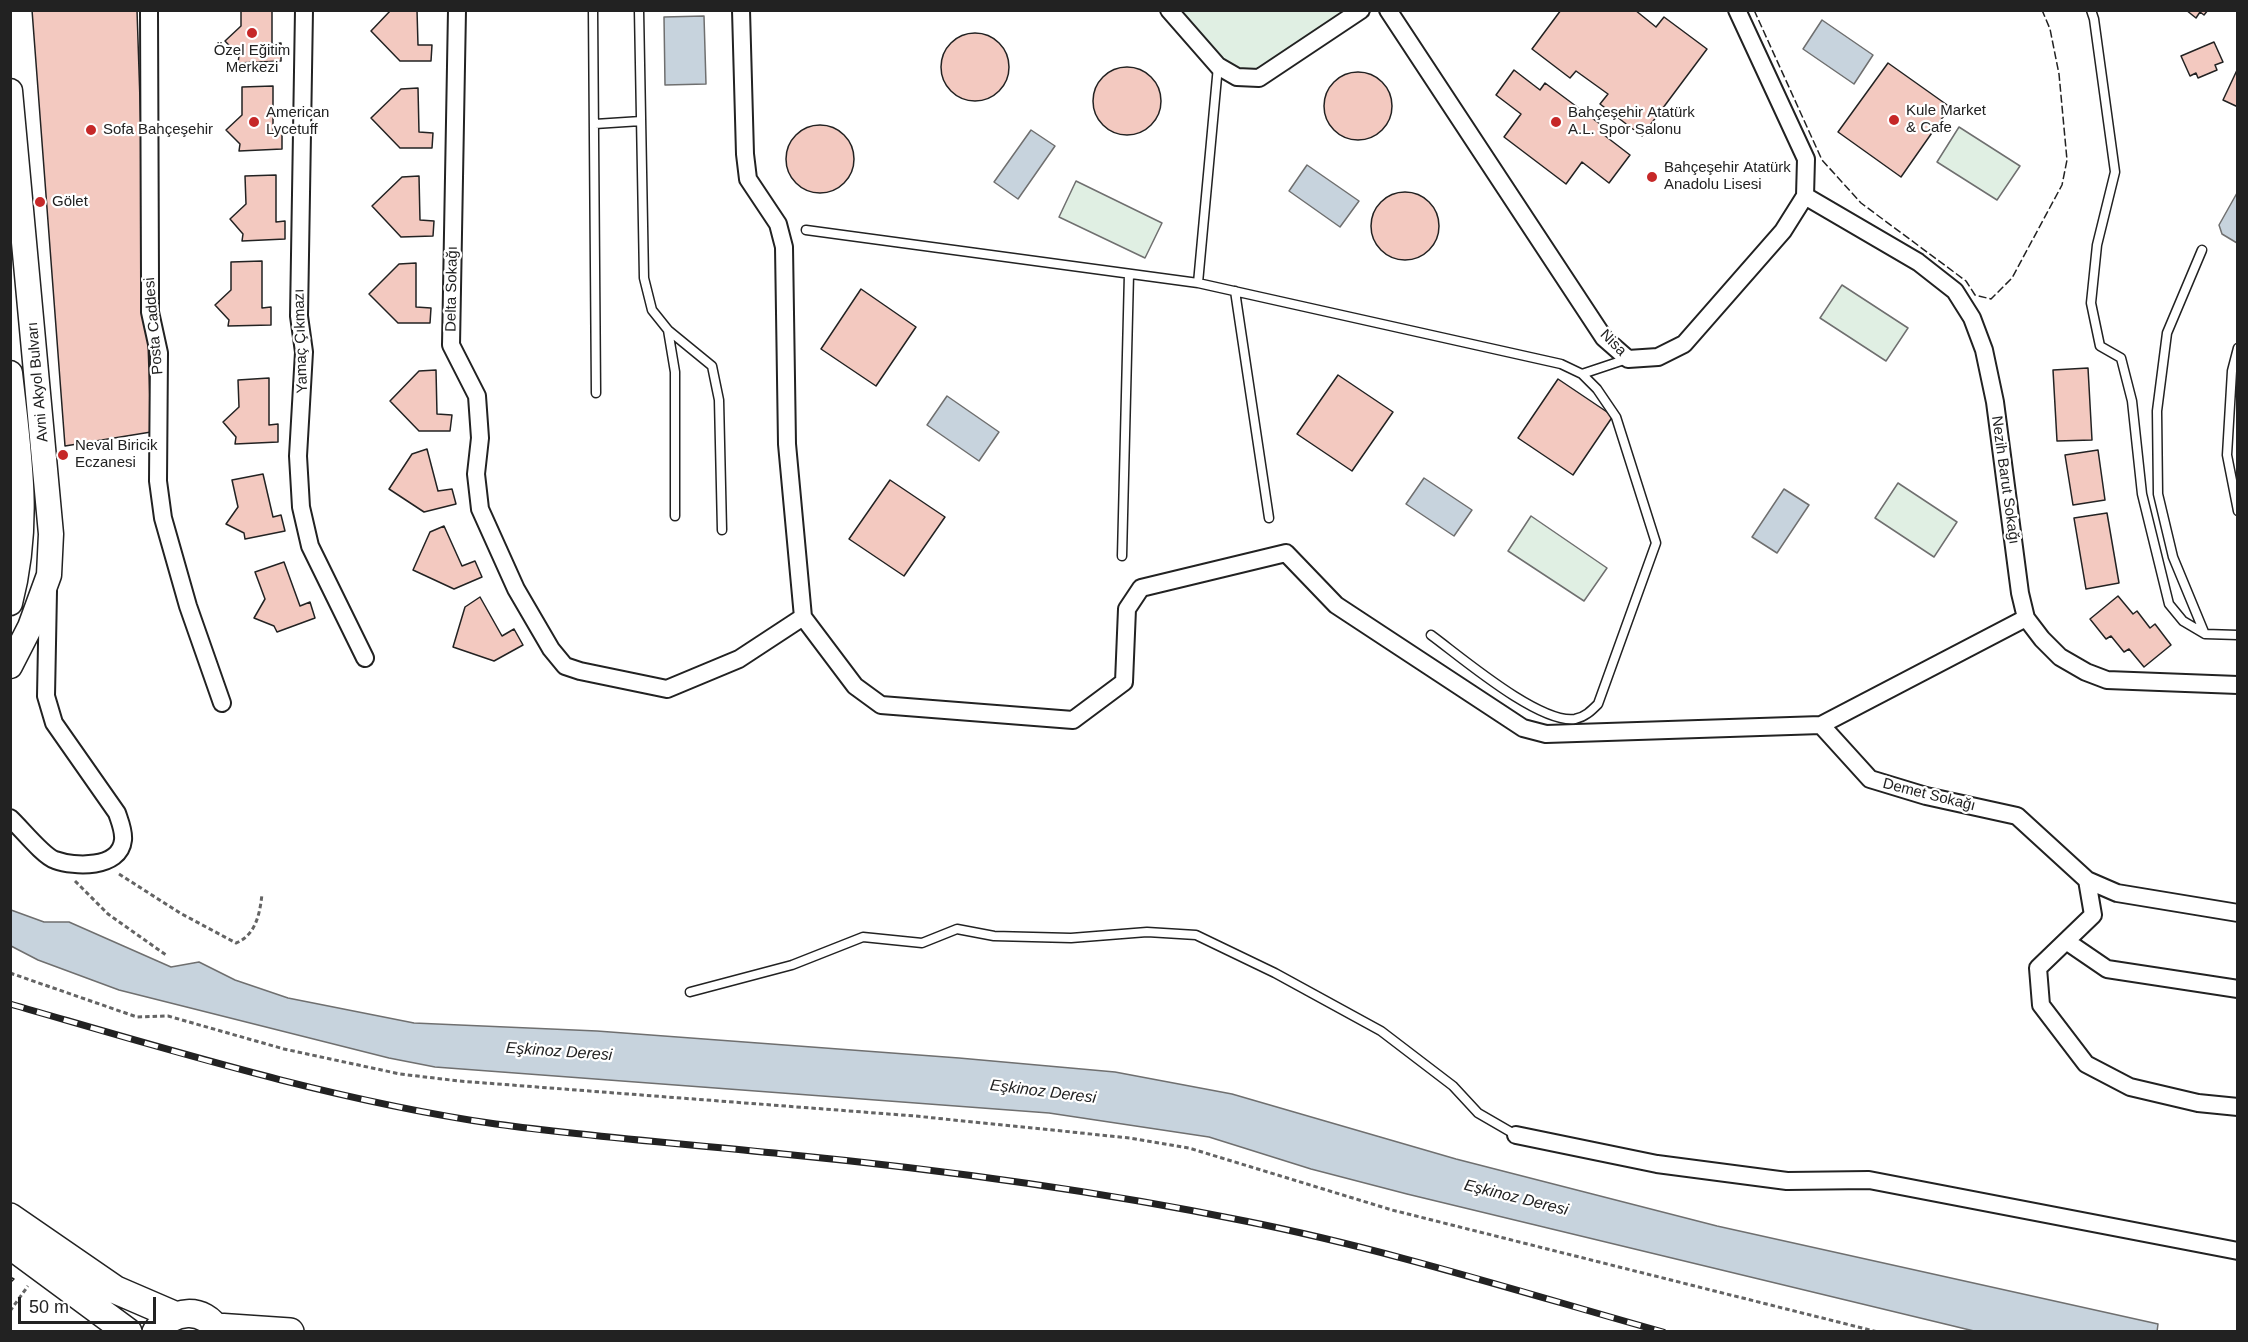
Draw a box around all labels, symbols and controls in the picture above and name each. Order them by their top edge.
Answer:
marker: Özel Eğitim Merkezi [245,26,259,40]
place label: Özel Eğitim Merkezi [214,42,290,77]
place label: Kule Market & Cafe [1906,102,1986,137]
place label: American Lycetuff [266,104,329,139]
place label: Bahçeşehir Atatürk A.L. Spor Salonu [1568,104,1695,139]
marker: Kule Market & Cafe [1887,113,1901,127]
marker: American Lycetuff [247,115,261,129]
marker: Bahçeşehir Atatürk A.L. Spor Salonu [1549,115,1563,129]
place label: Sofa Bahçeşehir [103,121,213,139]
marker: Sofa Bahçeşehir [84,123,98,137]
place label: Bahçeşehir Atatürk Anadolu Lisesi [1664,159,1791,194]
marker: Bahçeşehir Atatürk Anadolu Lisesi [1645,170,1659,184]
place label: Gölet [52,193,88,211]
marker: Gölet [33,195,47,209]
street label: Delta Sokağı [442,246,462,332]
street label: Posta Caddesi [141,277,167,375]
street label: Yamaç Çıkmazı [290,288,312,394]
street label: Avni Akyol Bulvarı [24,321,52,443]
street label: Nisa [1596,326,1630,360]
street label: Nezih Barut Sokağı [1987,415,2023,545]
place label: Neval Biricik Eczanesi [75,437,158,472]
marker: Neval Biricik Eczanesi [56,448,70,462]
street label: Demet Sokağı [1881,775,1977,815]
water label: Eşkinoz Deresi [505,1039,613,1065]
water label: Eşkinoz Deresi [989,1076,1097,1108]
water label: Eşkinoz Deresi [1462,1176,1570,1220]
scale bar [21,1285,159,1323]
text: 50 m [29,1297,69,1317]

